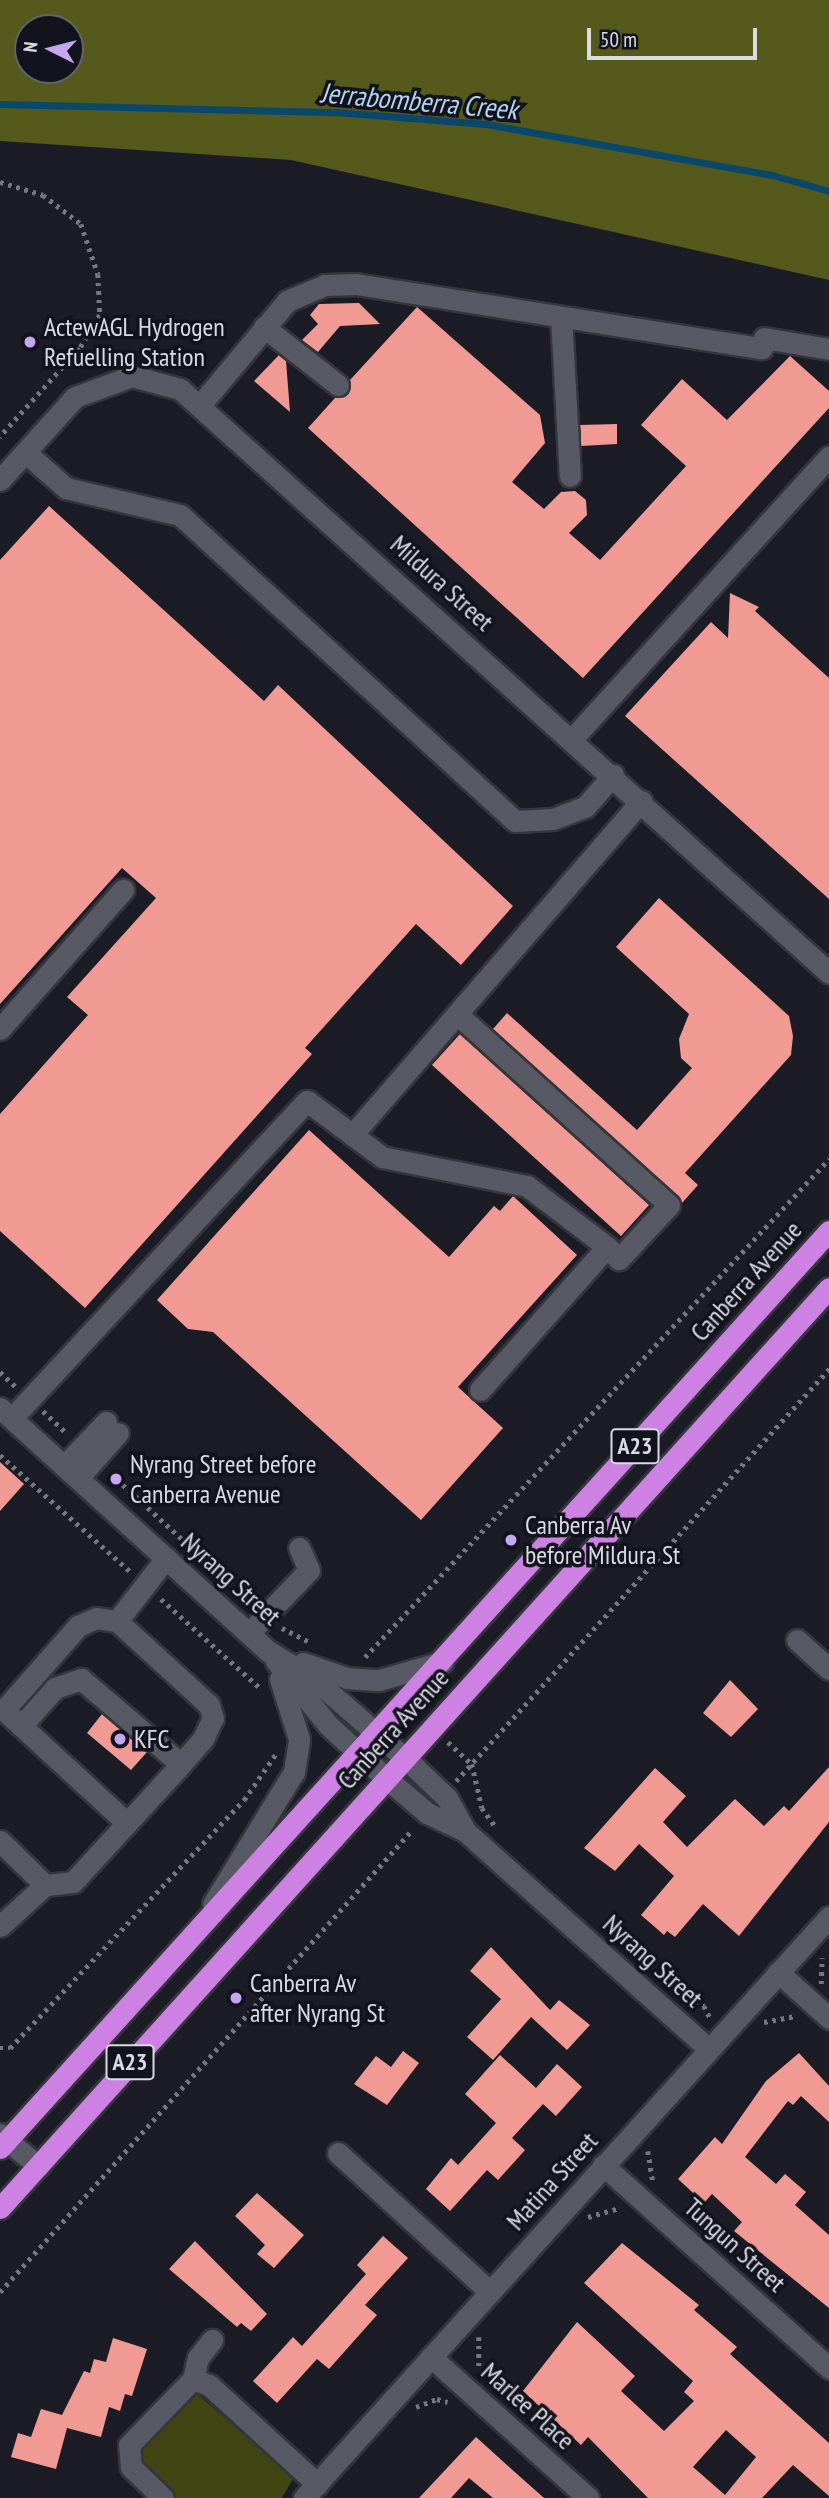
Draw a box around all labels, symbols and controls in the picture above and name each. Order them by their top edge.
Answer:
north arrow [14,14,84,84]
scale bar [591,14,761,58]
text: 50 m [600,26,637,53]
text: N [18,41,43,53]
water label: Jerrabomberra Creek [319,76,519,126]
place label: ActewAGL Hydrogen Refuelling Station [44,311,226,372]
marker: ActewAGL Hydrogen Refuelling Station [22,334,38,350]
street label: Mildura Street [384,529,500,637]
street label: Canberra Avenue [684,1214,808,1348]
road number: A23 [610,1426,660,1466]
place label: Nyrang Street before Canberra Avenue [130,1448,316,1510]
marker: Nyrang Street before Canberra Avenue [108,1471,124,1487]
place label: Canberra Av before Mildura St [525,1509,680,1570]
street label: Nyrang Street [175,1526,287,1632]
marker: Canberra Av before Mildura St [503,1532,519,1548]
street label: Canberra Avenue [331,1662,455,1796]
place label: KFC [134,1723,169,1755]
marker: KFC [112,1731,128,1747]
street label: Nyrang Street [597,1908,709,2014]
place label: Canberra Av after Nyrang St [250,1967,385,2028]
marker: Canberra Av after Nyrang St [228,1990,244,2006]
road number: A23 [106,2041,154,2082]
street label: Matina Street [500,2126,604,2236]
street label: Tungun Street [678,2191,792,2299]
street label: Marlee Place [475,2356,581,2456]

